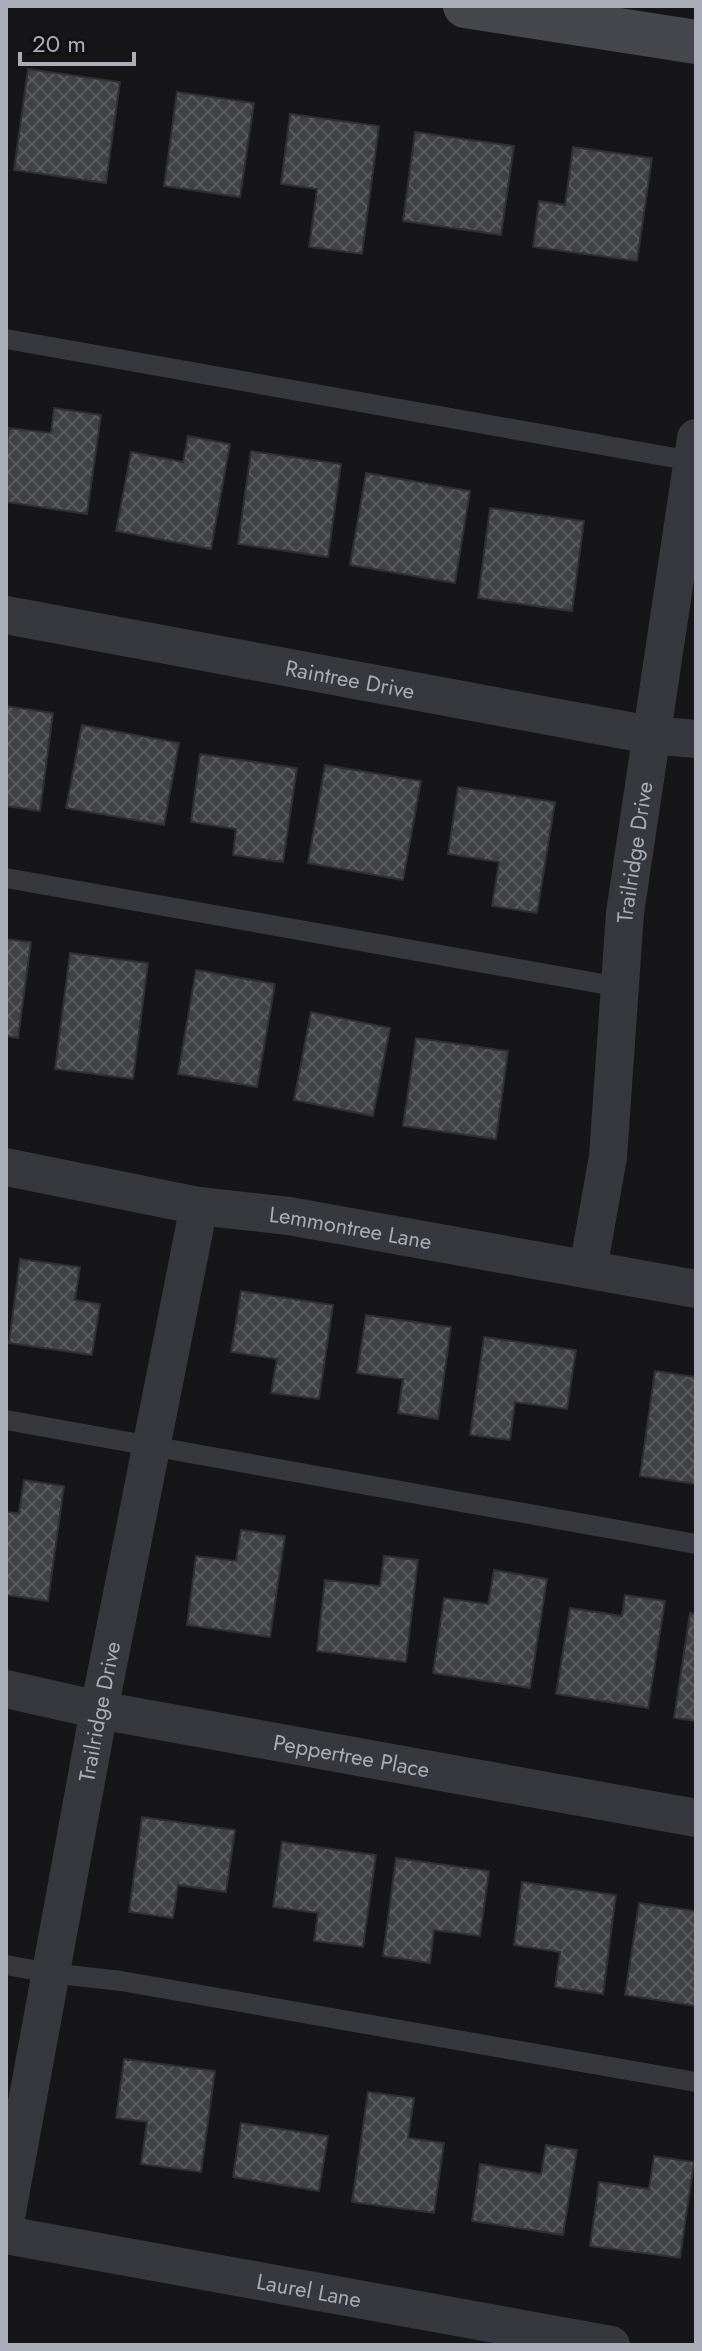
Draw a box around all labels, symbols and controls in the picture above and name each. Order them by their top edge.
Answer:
scale bar [20,16,134,66]
text: 20 m [32,26,86,61]
street label: Raintree Drive [283,651,417,707]
street label: Trailridge Drive [608,779,660,924]
street label: Lemmontree Lane [268,1198,434,1257]
street label: Trailridge Drive [70,1638,128,1785]
street label: Peppertree Place [271,1726,432,1786]
street label: Laurel Lane [254,2265,364,2315]

